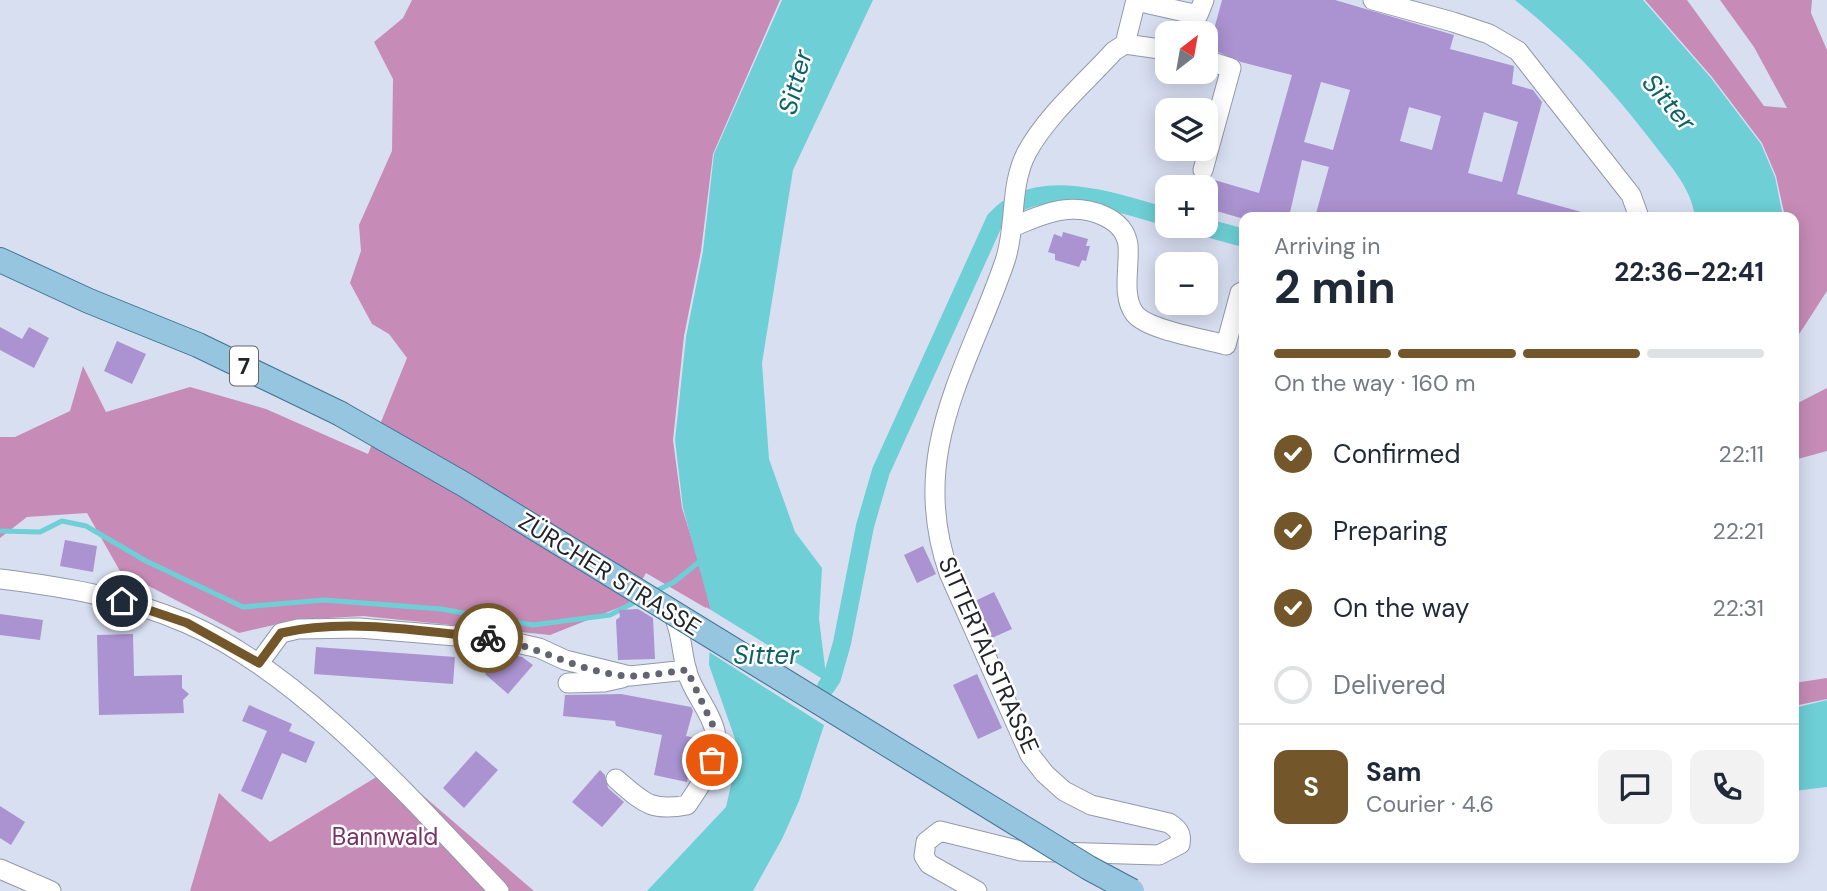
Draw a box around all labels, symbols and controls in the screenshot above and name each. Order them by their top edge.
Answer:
north arrow [1155,21,1218,84]
map controls [1155,21,1218,315]
water label: Sitter [770,45,820,118]
water label: Sitter [1635,66,1704,139]
button: layers [1155,98,1218,161]
button: + [1155,175,1218,238]
text: Arriving in [1274,231,1380,261]
button: − [1155,252,1218,315]
text: 22:36–22:41 [1614,255,1764,289]
text: 2 min [1274,257,1396,317]
road number: 7 [230,346,258,386]
text: On the way · 160 m [1274,368,1475,398]
icon: check [1274,435,1312,473]
text: Confirmed [1333,437,1460,471]
text: 22:11 [1719,439,1764,469]
street label: ZÜRCHER STRASSE [513,505,707,643]
icon: check [1274,512,1312,550]
text: Preparing [1333,514,1448,548]
text: 22:21 [1712,516,1764,546]
street label: SITTERTALSTRASSE [932,552,1046,758]
pin [92,571,152,631]
icon: home [103,582,141,620]
icon: check [1274,589,1312,627]
text: On the way [1333,591,1469,625]
text: 22:31 [1712,593,1764,623]
courier [453,603,523,673]
icon: bike [469,619,507,657]
water label: Sitter [733,638,800,672]
text: Delivered [1333,668,1446,702]
pin [682,730,742,790]
icon: bag [693,741,731,779]
button: chat [1598,750,1672,824]
button: phone [1690,750,1764,824]
text: Sam [1366,755,1421,789]
text: S [1303,770,1319,804]
text: Courier · 4.6 [1366,789,1494,819]
park label: Bannwald [332,821,438,852]

